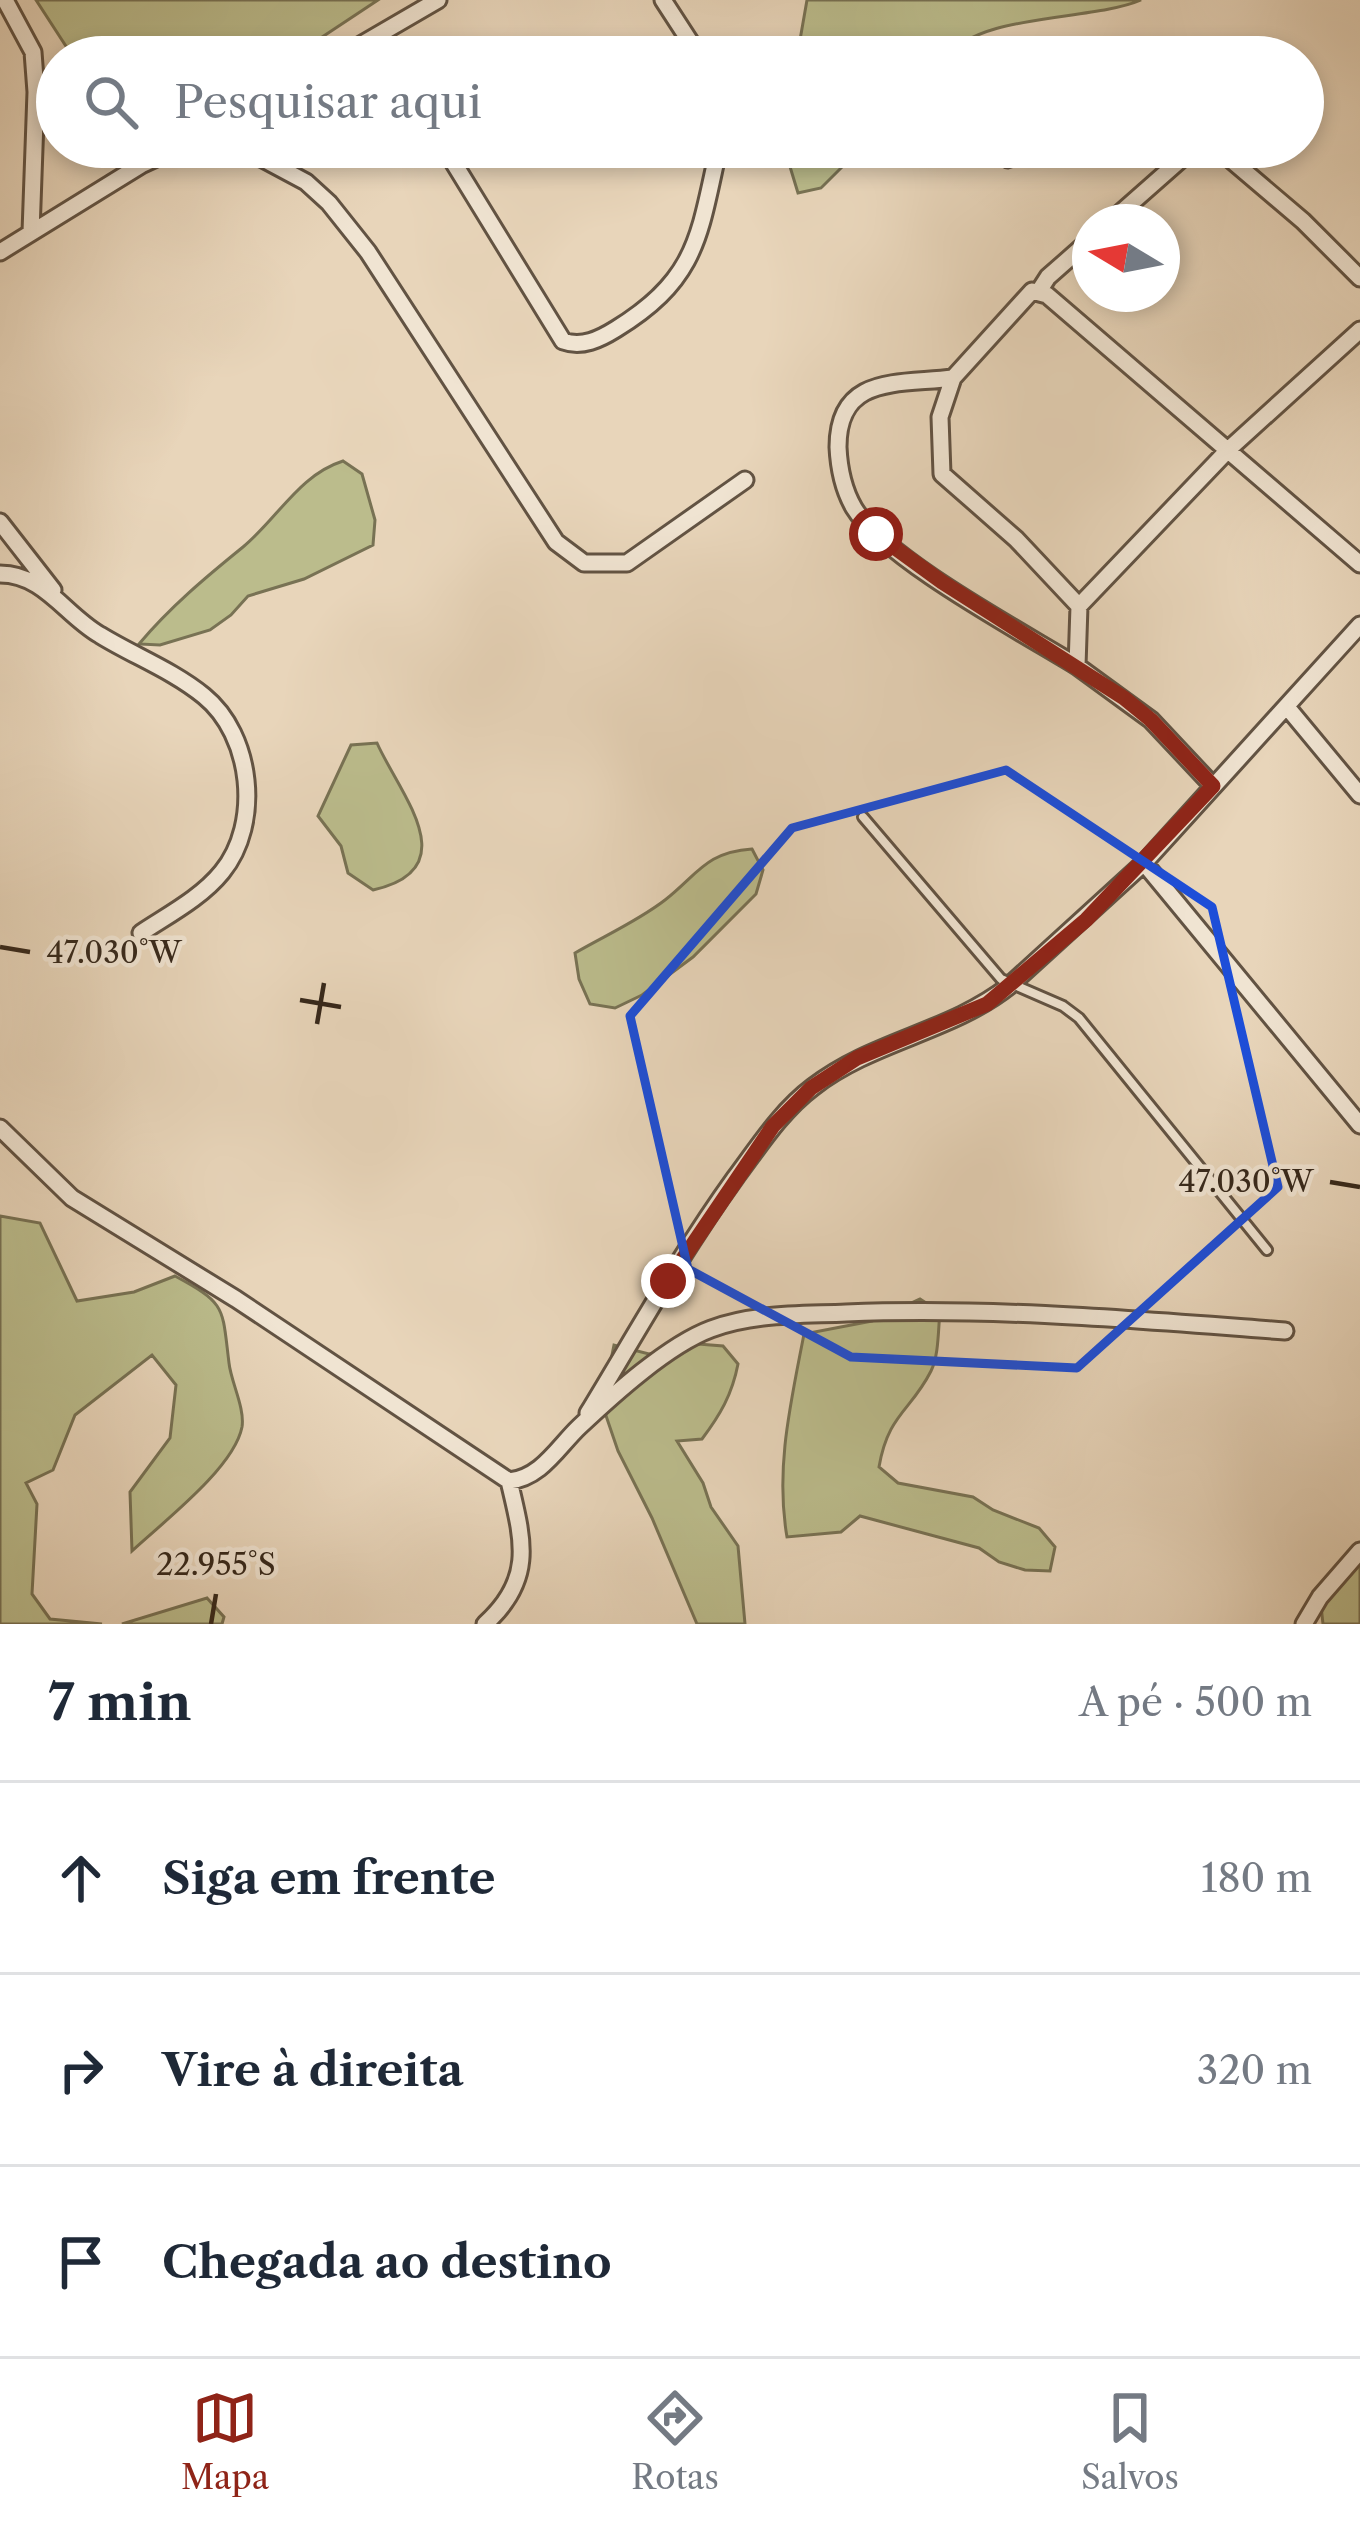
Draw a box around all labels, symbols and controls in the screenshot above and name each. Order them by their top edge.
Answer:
search box [36,36,1324,168]
icon: search [78,69,144,135]
text: Pesquisar aqui [174,74,482,130]
north arrow [1072,204,1180,312]
route start [849,507,903,561]
text: 47.030°W [46,934,183,971]
text: 47.030°W [1178,1163,1315,1200]
route end [641,1254,695,1308]
text: 22.955°S [156,1546,276,1583]
text: 7 min [48,1671,191,1733]
text: A pé · 500 m [1079,1678,1312,1726]
icon: ahead [48,1845,114,1911]
text: Siga em frente [162,1850,495,1906]
text: 180 m [1201,1854,1312,1902]
icon: right [48,2037,114,2103]
text: Vire à direita [162,2042,463,2098]
text: 320 m [1197,2046,1312,2094]
icon: arrive [48,2229,114,2295]
text: Chegada ao destino [162,2234,612,2290]
tab: Mapa [181,2385,269,2498]
tab: Rotas [631,2385,719,2498]
tab: Salvos [1081,2385,1179,2498]

